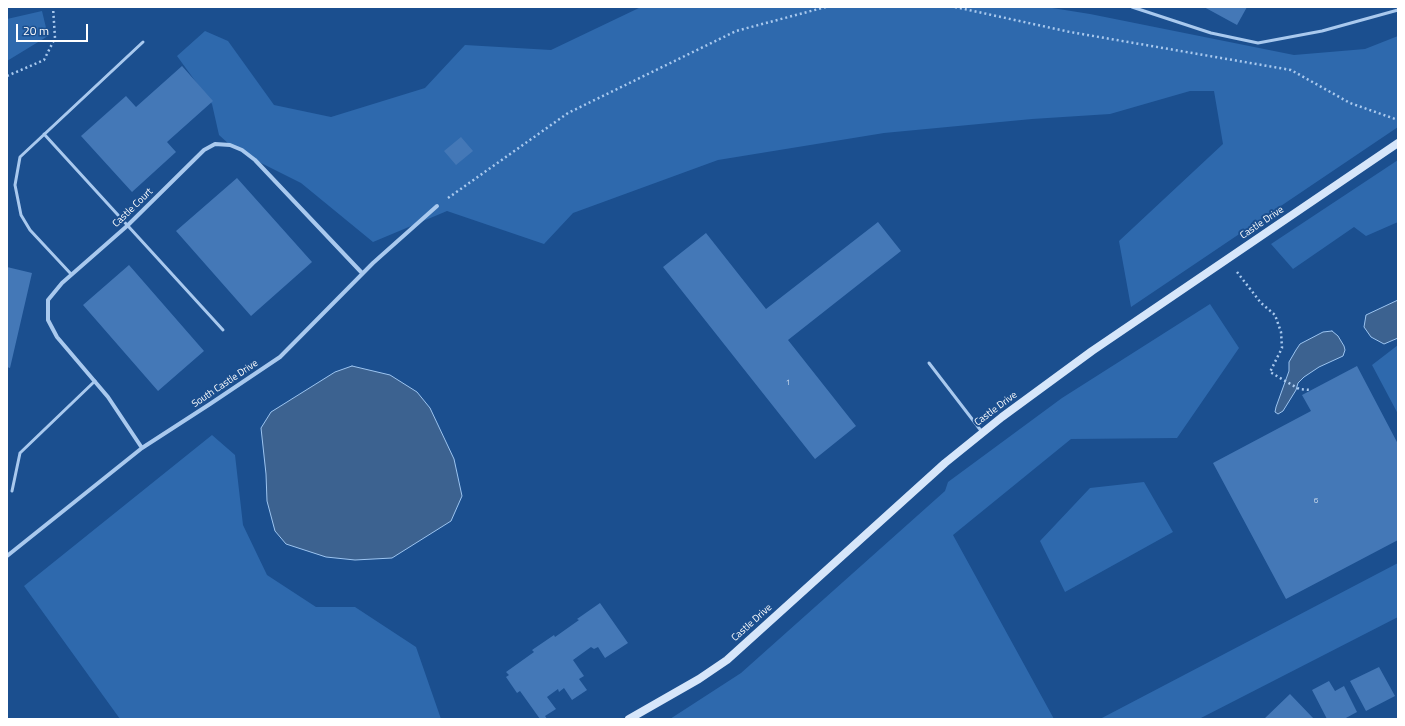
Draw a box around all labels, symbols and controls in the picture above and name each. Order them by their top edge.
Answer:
scale bar [18,16,90,42]
text: 20 m [23,21,49,40]
street label: Castle Court [110,186,156,230]
street label: Castle Drive [1238,204,1286,242]
street label: South Castle Drive [190,357,260,411]
house number: 1 [786,378,790,388]
street label: Castle Drive [972,389,1020,429]
house number: 6 [1314,496,1318,506]
street label: Castle Drive [729,602,775,644]

